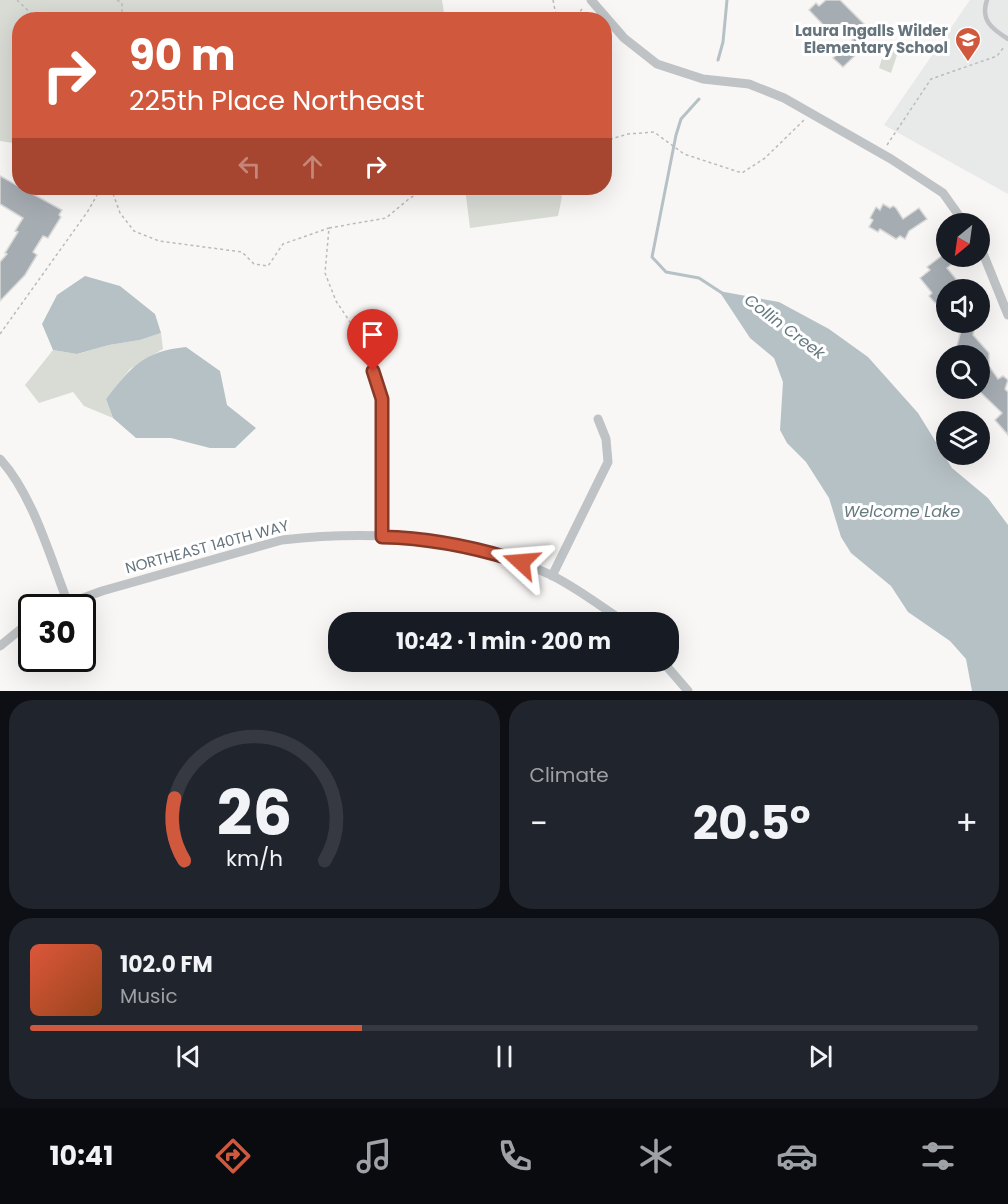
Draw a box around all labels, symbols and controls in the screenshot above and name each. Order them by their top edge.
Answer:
place label: Laura Ingalls Wilder Elementary School [795,20,949,58]
school or university icon: Laura Ingalls Wilder Elementary School [953,25,983,63]
text: 90 m [129,26,236,85]
icon: right [30,36,108,114]
text: 225th Place Northeast [129,82,425,119]
icon: left [233,150,266,183]
icon: ahead [296,150,329,183]
icon: right [359,150,392,183]
north arrow [936,213,990,267]
map controls [936,213,990,465]
button: sound [936,279,990,333]
water label: Collin Creek [740,288,830,365]
pin [347,309,398,371]
icon: arrive [356,318,389,351]
button: search [936,345,990,399]
button: layers [936,411,990,465]
water label: Welcome Lake [844,500,960,523]
street label: NORTHEAST 140TH WAY [123,515,291,578]
position arrow [489,530,553,594]
speed limit sign: 30 [18,594,96,672]
text: 10:42 · 1 min · 200 m [396,626,611,657]
text: Climate [530,761,609,789]
text: 26 [217,769,292,857]
text: 20.5° [693,792,810,855]
text: − [530,800,548,847]
text: + [955,800,978,847]
text: km/h [226,844,283,875]
text: 102.0 FM [120,949,213,980]
text: Music [120,982,178,1010]
icon: previous [172,1040,205,1073]
icon: pause [488,1040,521,1073]
icon: next [804,1040,837,1073]
icon: directions [212,1135,254,1177]
icon: music [353,1135,395,1177]
icon: phone [494,1135,536,1177]
icon: climate [635,1135,677,1177]
icon: car [776,1135,818,1177]
icon: filters [917,1135,959,1177]
text: 10:41 [49,1137,113,1174]

